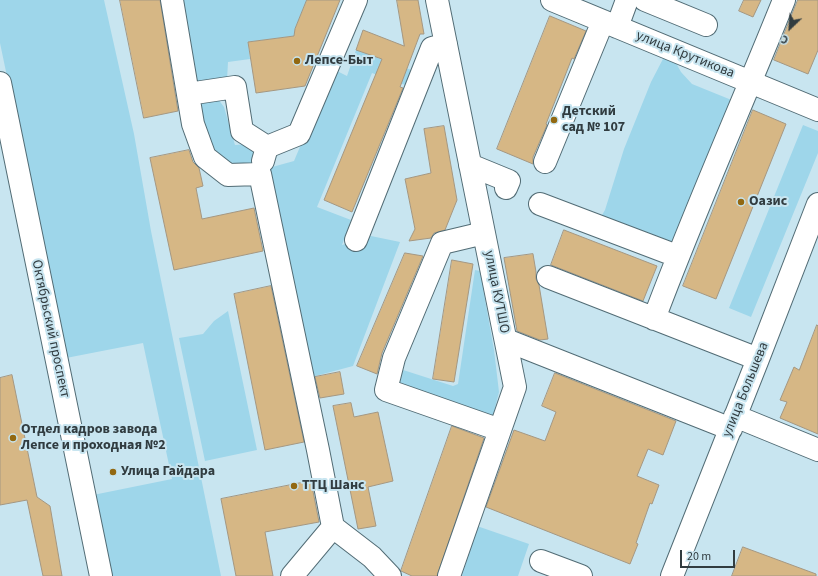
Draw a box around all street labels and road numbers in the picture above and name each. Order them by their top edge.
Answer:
street label: улица Крутикова [633,28,737,82]
street label: улица КУТШО [480,249,512,335]
street label: Октябрьский проспект [27,258,73,400]
street label: улица Большева [719,340,773,440]

